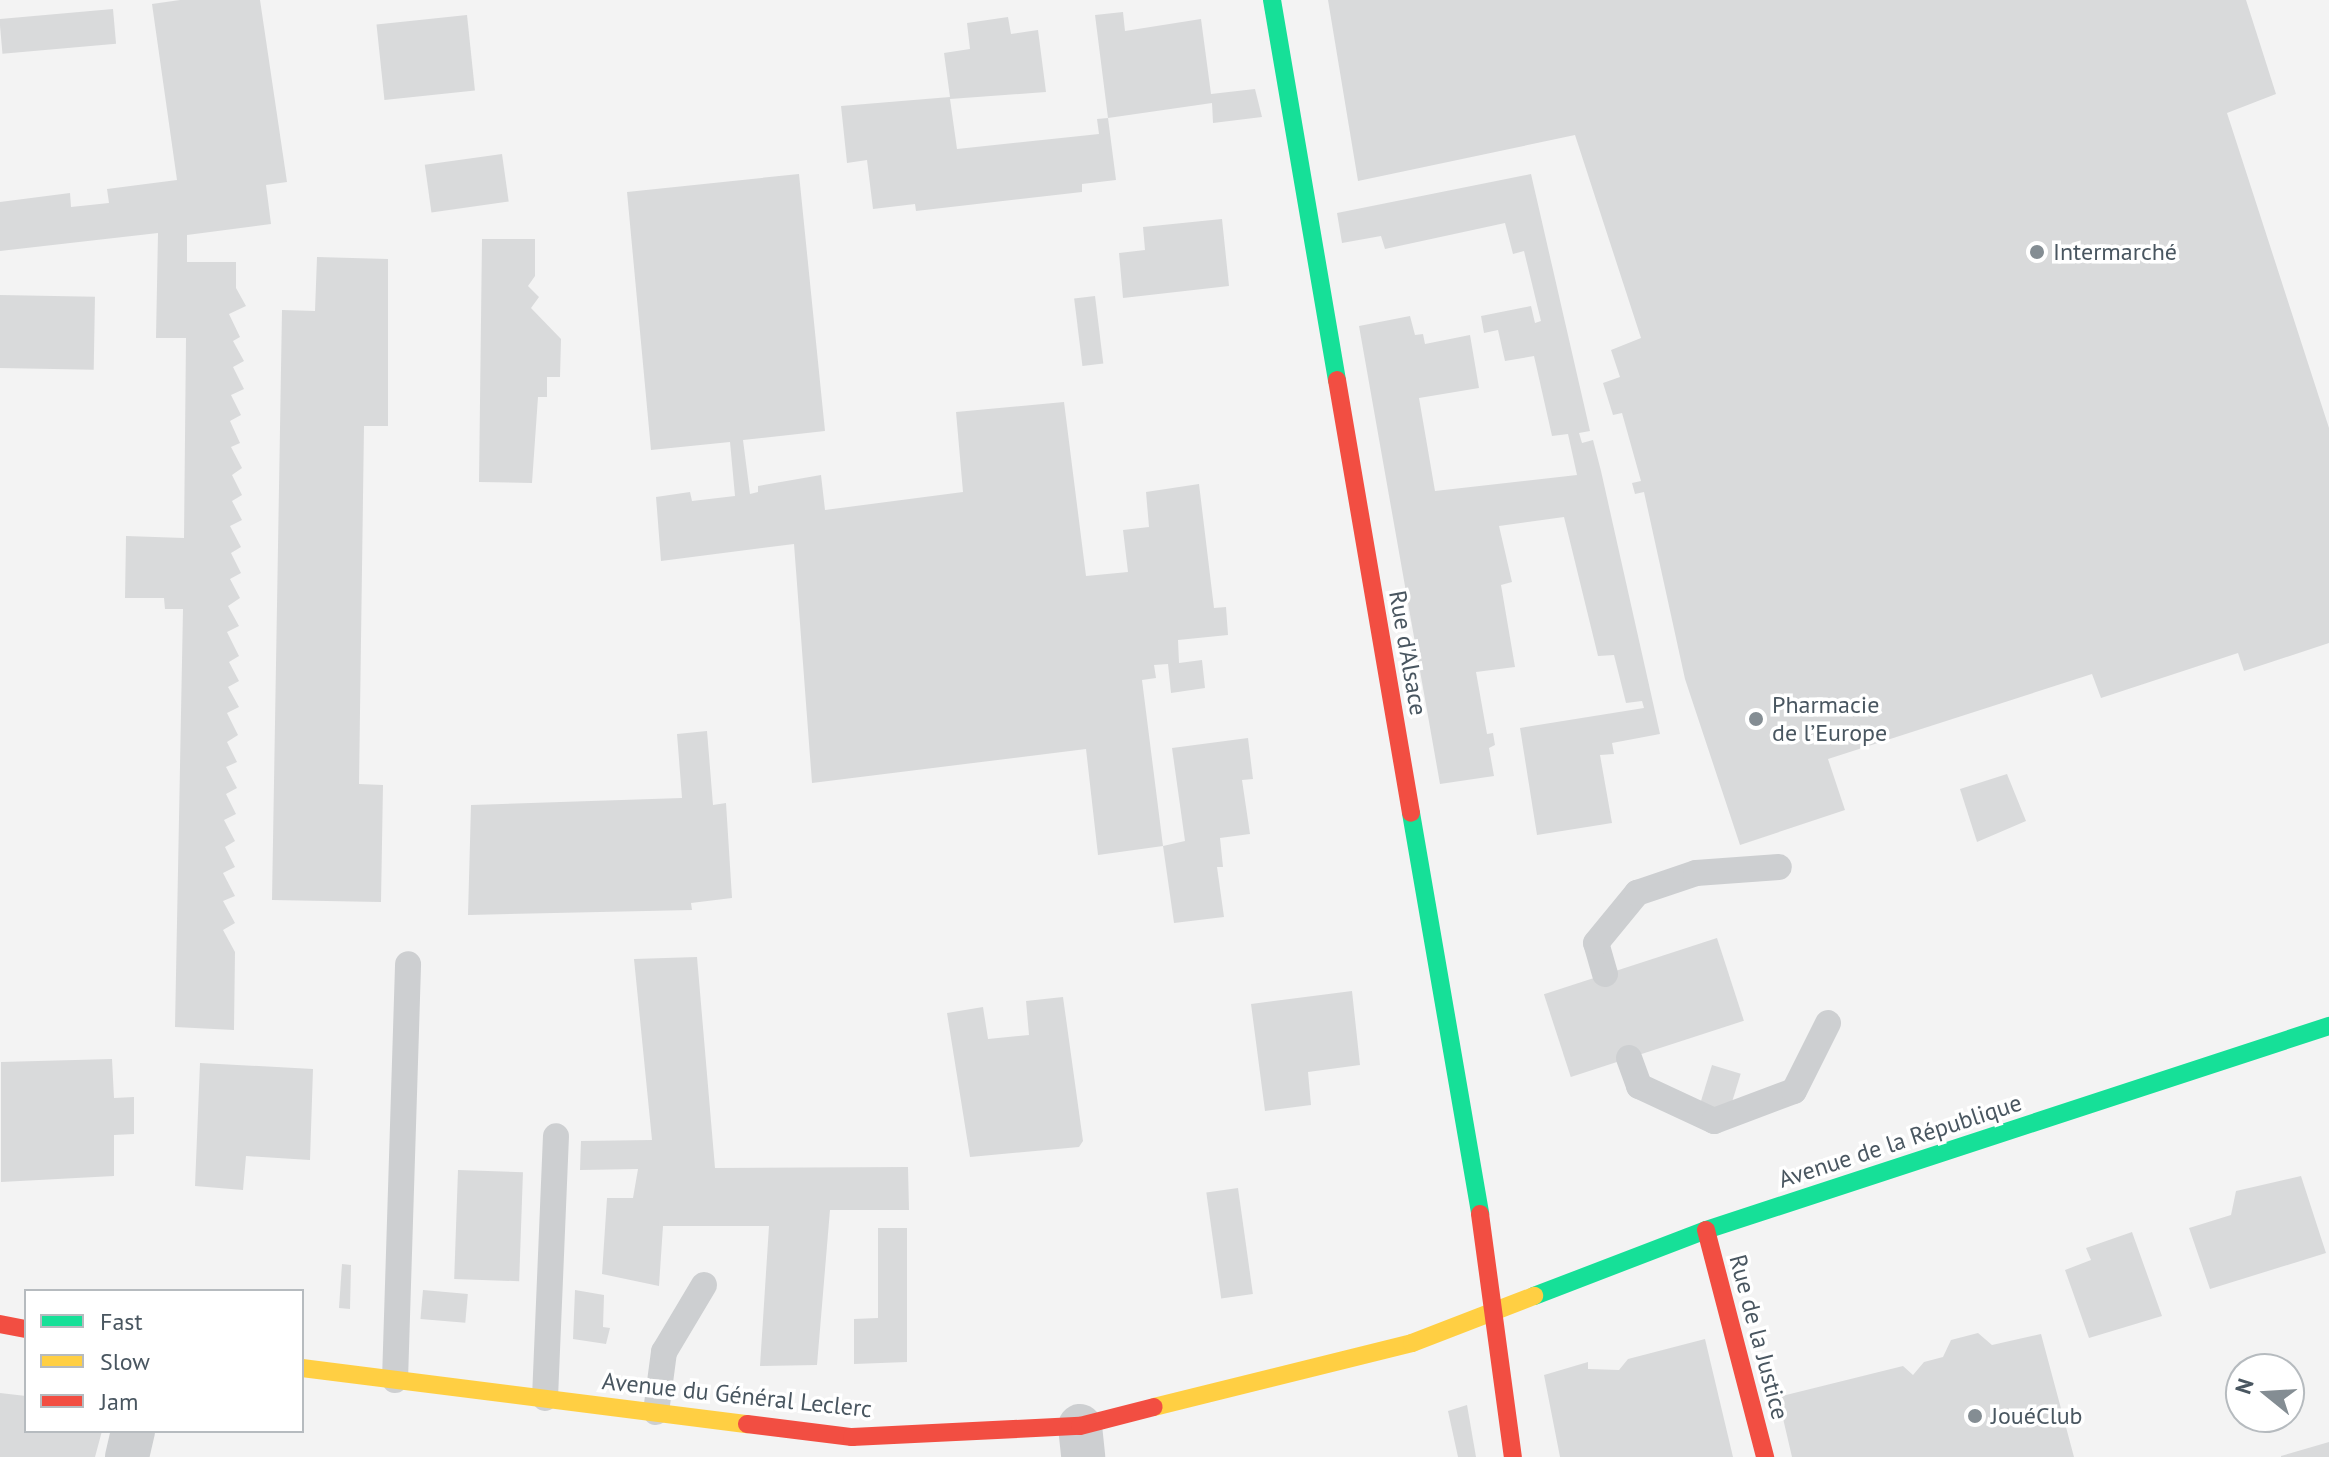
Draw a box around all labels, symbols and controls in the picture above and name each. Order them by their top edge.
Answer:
place label: Intermarché [2053,238,2177,266]
marker: Intermarché [2028,243,2046,261]
street label: Rue d'Alsace [1383,588,1433,718]
place label: Pharmacie de l’Europe [1772,691,1887,747]
marker: Pharmacie de l’Europe [1747,710,1765,728]
street label: Avenue de la République [1775,1088,2025,1194]
street label: Rue de la Justice [1723,1251,1795,1423]
legend [24,1289,304,1433]
text: Fast [100,1306,143,1337]
text: Slow [100,1346,150,1377]
north arrow [2225,1353,2305,1433]
street label: Avenue du Général Leclerc [601,1367,873,1423]
text: N [2229,1375,2260,1397]
text: Jam [100,1386,138,1417]
place label: JouéClub [1991,1402,2083,1430]
marker: JouéClub [1966,1407,1984,1425]

